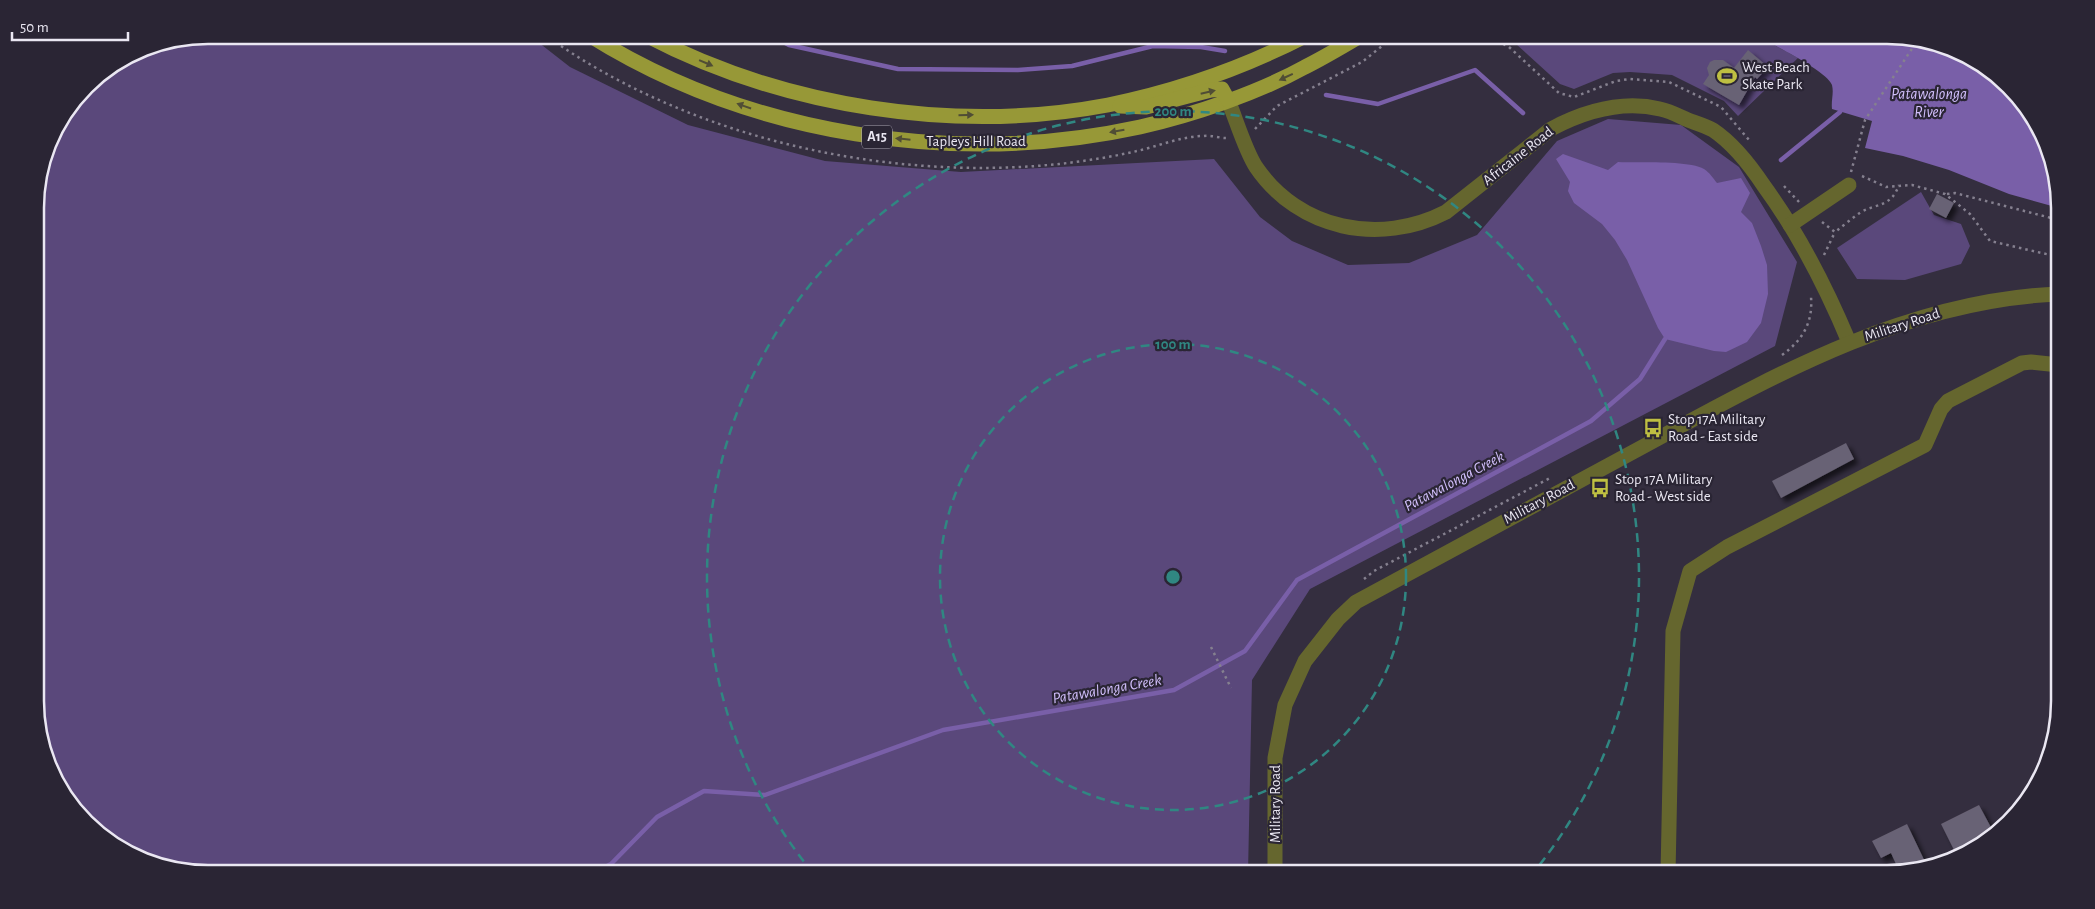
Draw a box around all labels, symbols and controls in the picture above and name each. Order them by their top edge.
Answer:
scale bar [12,10,129,42]
text: 50 m [20,20,49,35]
one-way arrow [699,59,713,67]
place label: West Beach Skate Park [1742,60,1810,92]
sports icon: West Beach Skate Park [1716,65,1738,87]
one-way arrow [1279,73,1293,81]
water label: Patawalonga River [1891,86,1967,120]
one-way arrow [1200,88,1215,96]
one-way arrow [736,102,751,110]
text: 200 m [1154,104,1192,119]
one-way arrow [959,111,975,119]
street label: Africaine Road [1480,124,1556,188]
road number: A15 [862,125,892,148]
one-way arrow [1108,127,1124,135]
street label: Tapleys Hill Road [926,134,1026,149]
one-way arrow [894,135,910,143]
street label: Military Road [1863,306,1942,344]
text: 100 m [1155,337,1191,352]
place label: Stop 17A Military Road - East side [1668,412,1766,444]
bus stop icon: Stop 17A Military Road - East side [1642,417,1664,439]
water label: Patawalonga Creek [1401,448,1507,514]
place label: Stop 17A Military Road - West side [1615,472,1713,504]
street label: Military Road [1501,477,1577,527]
bus stop icon: Stop 17A Military Road - West side [1589,477,1611,499]
centre of rings [1164,568,1182,586]
water label: Patawalonga Creek [1051,672,1163,706]
street label: Military Road [1268,765,1283,843]

